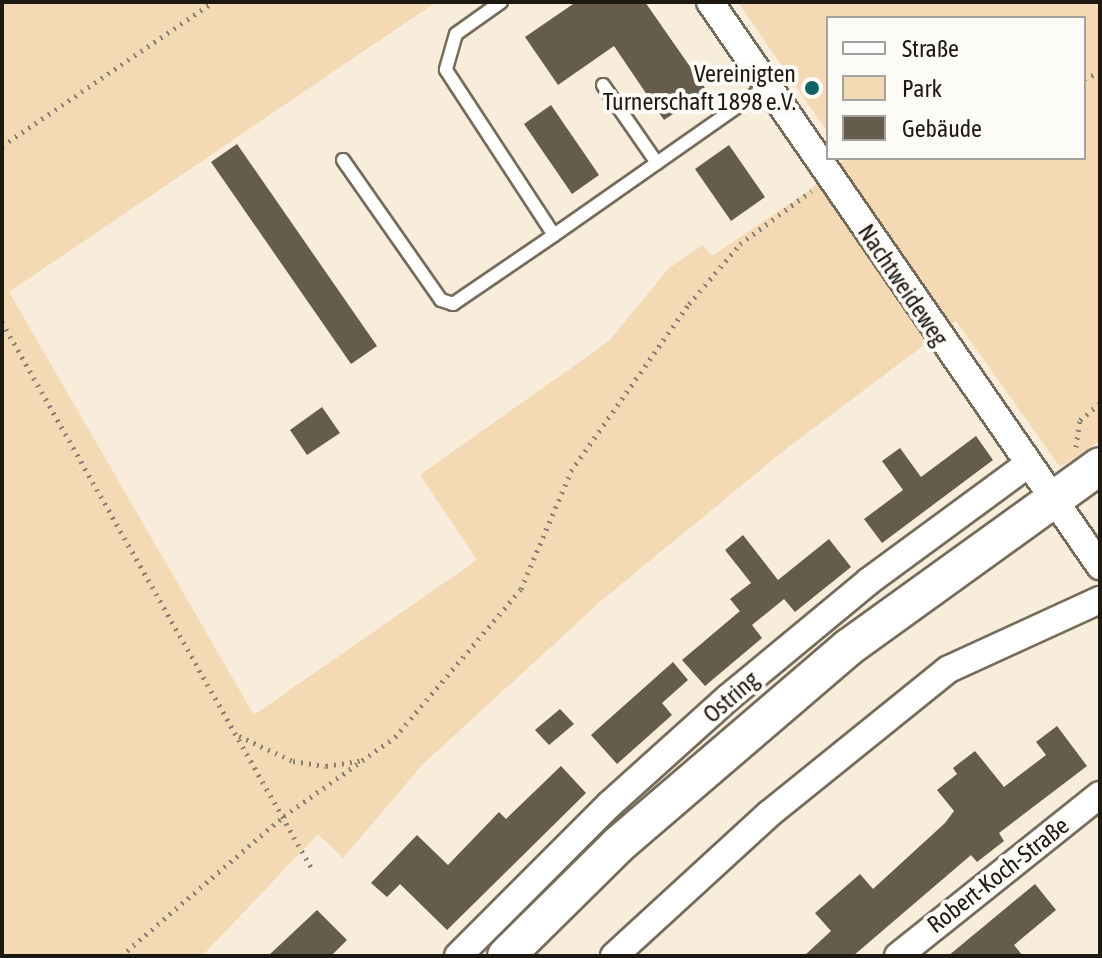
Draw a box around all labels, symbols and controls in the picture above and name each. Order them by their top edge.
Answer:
legend [826,16,1086,160]
text: Straße [902,35,959,62]
place label: Vereinigten Turnerschaft 1898 e.V. [603,60,796,116]
text: Park [902,75,942,102]
marker: Vereinigten Turnerschaft 1898 e.V. [803,79,821,97]
text: Gebäude [902,115,982,142]
street label: Nachtweideweg [852,219,954,351]
street label: Ostring [697,665,765,729]
street label: Robert-Koch-Straße [922,811,1074,939]

